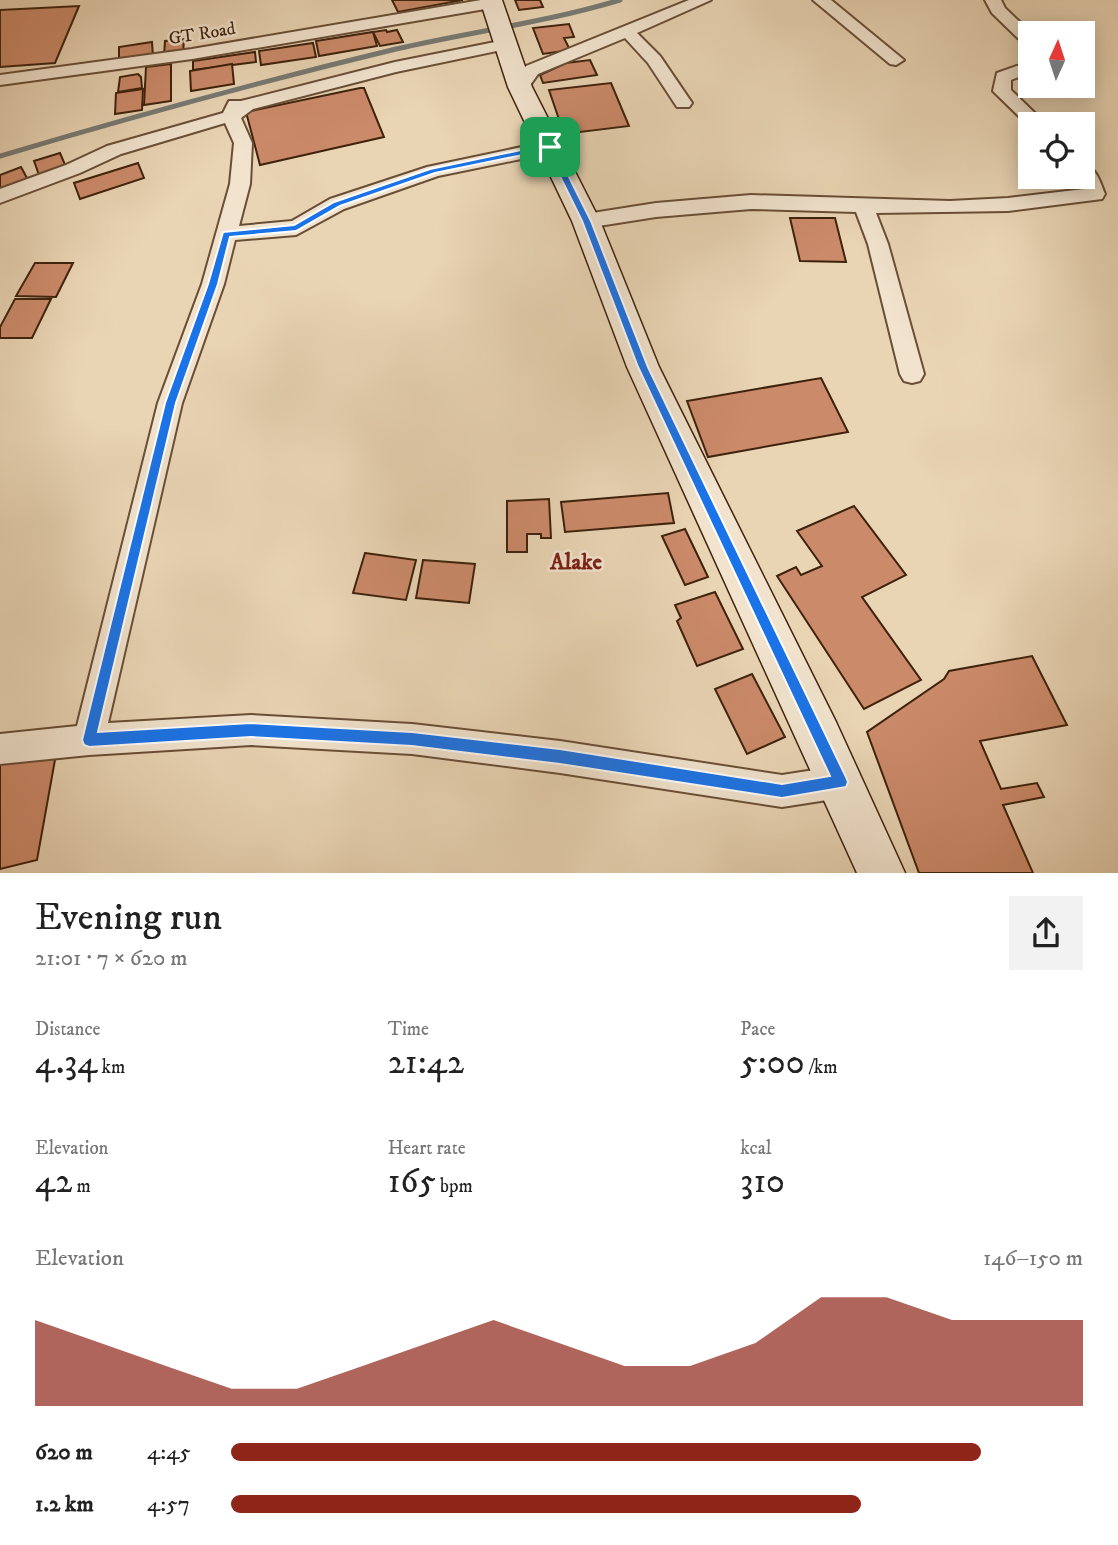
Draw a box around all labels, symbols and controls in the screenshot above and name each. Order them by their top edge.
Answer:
street label: GT Road [167,18,237,50]
north arrow [1018,21,1096,98]
map controls [1018,21,1095,189]
button: locate [1018,112,1095,189]
pin [520,117,580,177]
icon: arrive [531,128,569,166]
district label: Alake [549,548,602,577]
text: Evening run [35,894,222,942]
button: share [1009,896,1083,970]
text: 21:01 · 7 × 620 m [35,944,188,973]
text: Distance [35,1018,100,1041]
text: Time [388,1018,429,1041]
text: Pace [740,1018,775,1041]
text: 4.34 [35,1041,97,1085]
text: 21:42 [388,1041,464,1085]
text: 5:00 [740,1041,805,1085]
text: km [97,1056,125,1079]
text: /km [805,1056,837,1079]
text: Elevation [35,1137,109,1160]
text: Heart rate [388,1137,466,1160]
text: kcal [740,1137,772,1160]
text: 42 [35,1160,72,1204]
text: 165 [388,1160,436,1204]
text: 310 [740,1160,785,1204]
text: m [72,1175,91,1198]
text: bpm [436,1175,473,1198]
text: Elevation [35,1244,124,1273]
text: 146–150 m [983,1244,1083,1273]
text: 620 m [35,1438,93,1467]
text: 4:45 [147,1438,191,1467]
text: 1.2 km [35,1490,94,1519]
text: 4:57 [147,1490,190,1519]

